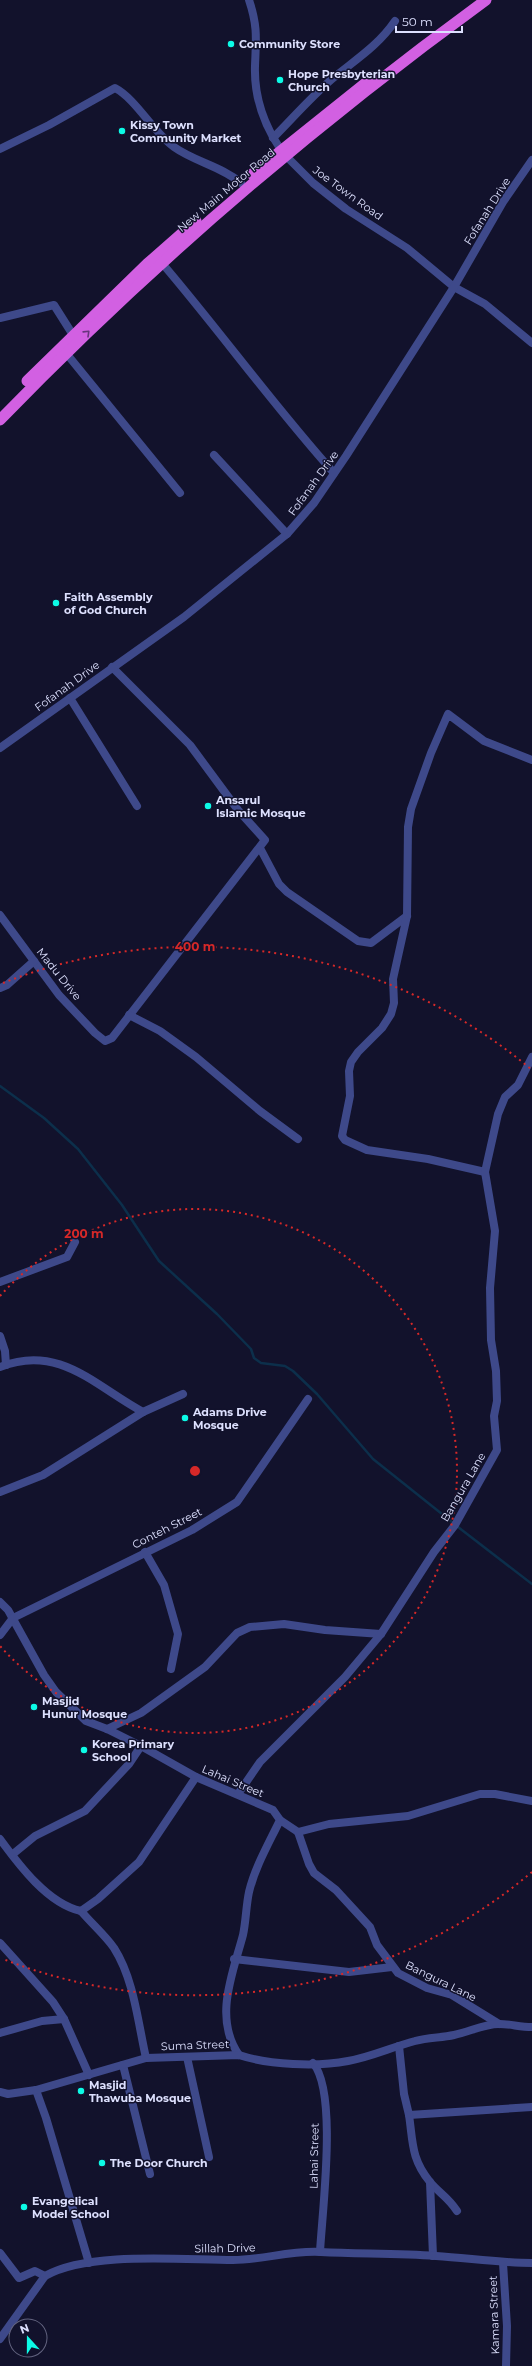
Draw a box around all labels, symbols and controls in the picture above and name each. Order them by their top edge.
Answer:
scale bar [396,8,462,34]
text: 50 m [402,14,433,29]
place label: Community Store [239,37,340,51]
marker: Community Store [226,39,236,49]
place label: Hope Presbyterian Church [288,67,395,94]
marker: Hope Presbyterian Church [275,75,285,85]
place label: Kissy Town Community Market [130,118,242,145]
marker: Kissy Town Community Market [117,126,127,136]
street label: New Main Motor Road [174,145,278,235]
street label: Joe Town Road [309,162,386,223]
street label: Fofanah Drive [461,174,513,247]
one-way arrow [82,330,90,338]
street label: Fofanah Drive [285,448,341,518]
place label: Faith Assembly of God Church [64,590,153,617]
marker: Faith Assembly of God Church [51,598,61,608]
street label: Fofanah Drive [32,658,102,714]
place label: Ansarul Islamic Mosque [215,793,306,820]
marker: Ansarul Islamic Mosque [203,801,213,811]
text: 400 m [175,939,215,954]
street label: Madu Drive [34,945,85,1003]
text: 200 m [64,1226,104,1241]
place label: Adams Drive Mosque [192,1405,267,1432]
marker: Adams Drive Mosque [180,1413,190,1423]
street label: Bangura Lane [438,1450,489,1524]
centre of rings [188,1464,202,1478]
street label: Conteh Street [130,1504,205,1552]
place label: Masjid Hunur Mosque [42,1694,127,1721]
marker: Masjid Hunur Mosque [29,1702,39,1712]
place label: Korea Primary School [92,1737,174,1764]
marker: Korea Primary School [79,1745,89,1755]
street label: Lahai Street [200,1762,267,1801]
street label: Bangura Lane [403,1958,479,2004]
street label: Suma Street [161,2037,230,2053]
place label: Masjid Thawuba Mosque [89,2078,191,2105]
marker: Masjid Thawuba Mosque [76,2086,86,2096]
street label: Lahai Street [306,2122,322,2189]
place label: The Door Church [110,2156,208,2170]
marker: The Door Church [97,2158,107,2168]
place label: Evangelical Model School [32,2194,110,2221]
marker: Evangelical Model School [19,2202,29,2212]
street label: Sillah Drive [194,2240,256,2256]
street label: Kamara Street [486,2275,502,2355]
north arrow [8,2318,48,2358]
text: N [18,2321,31,2337]

